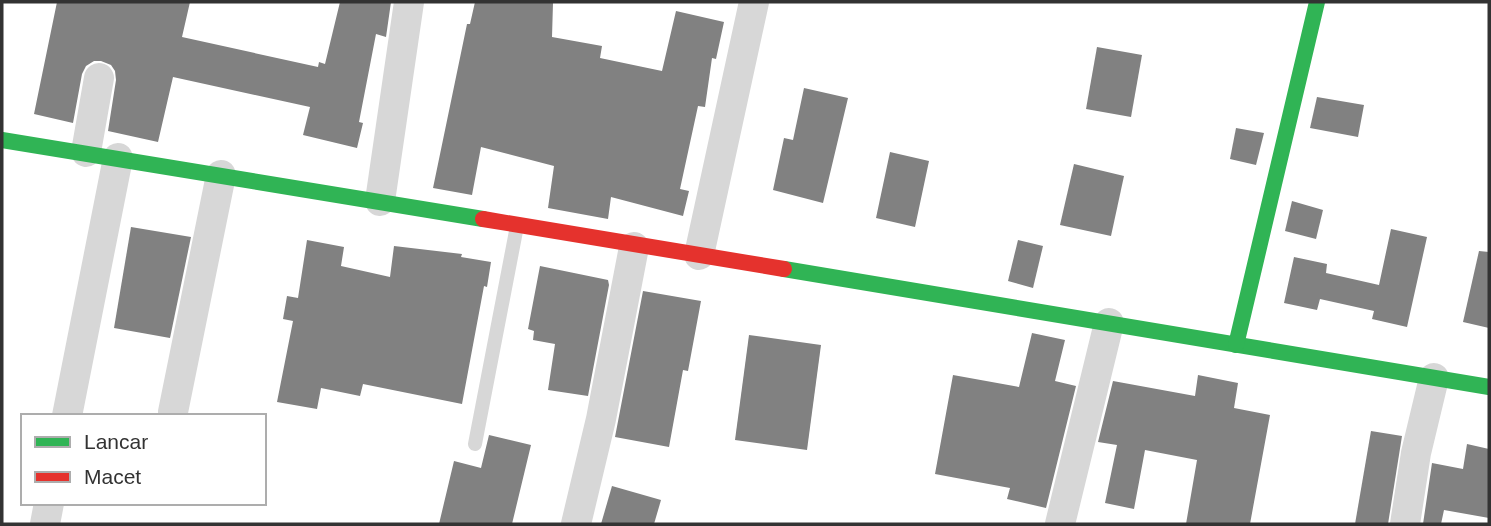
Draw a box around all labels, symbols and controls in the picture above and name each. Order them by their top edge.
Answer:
legend [21,414,266,505]
text: Lancar [84,430,148,453]
text: Macet [84,465,141,488]

